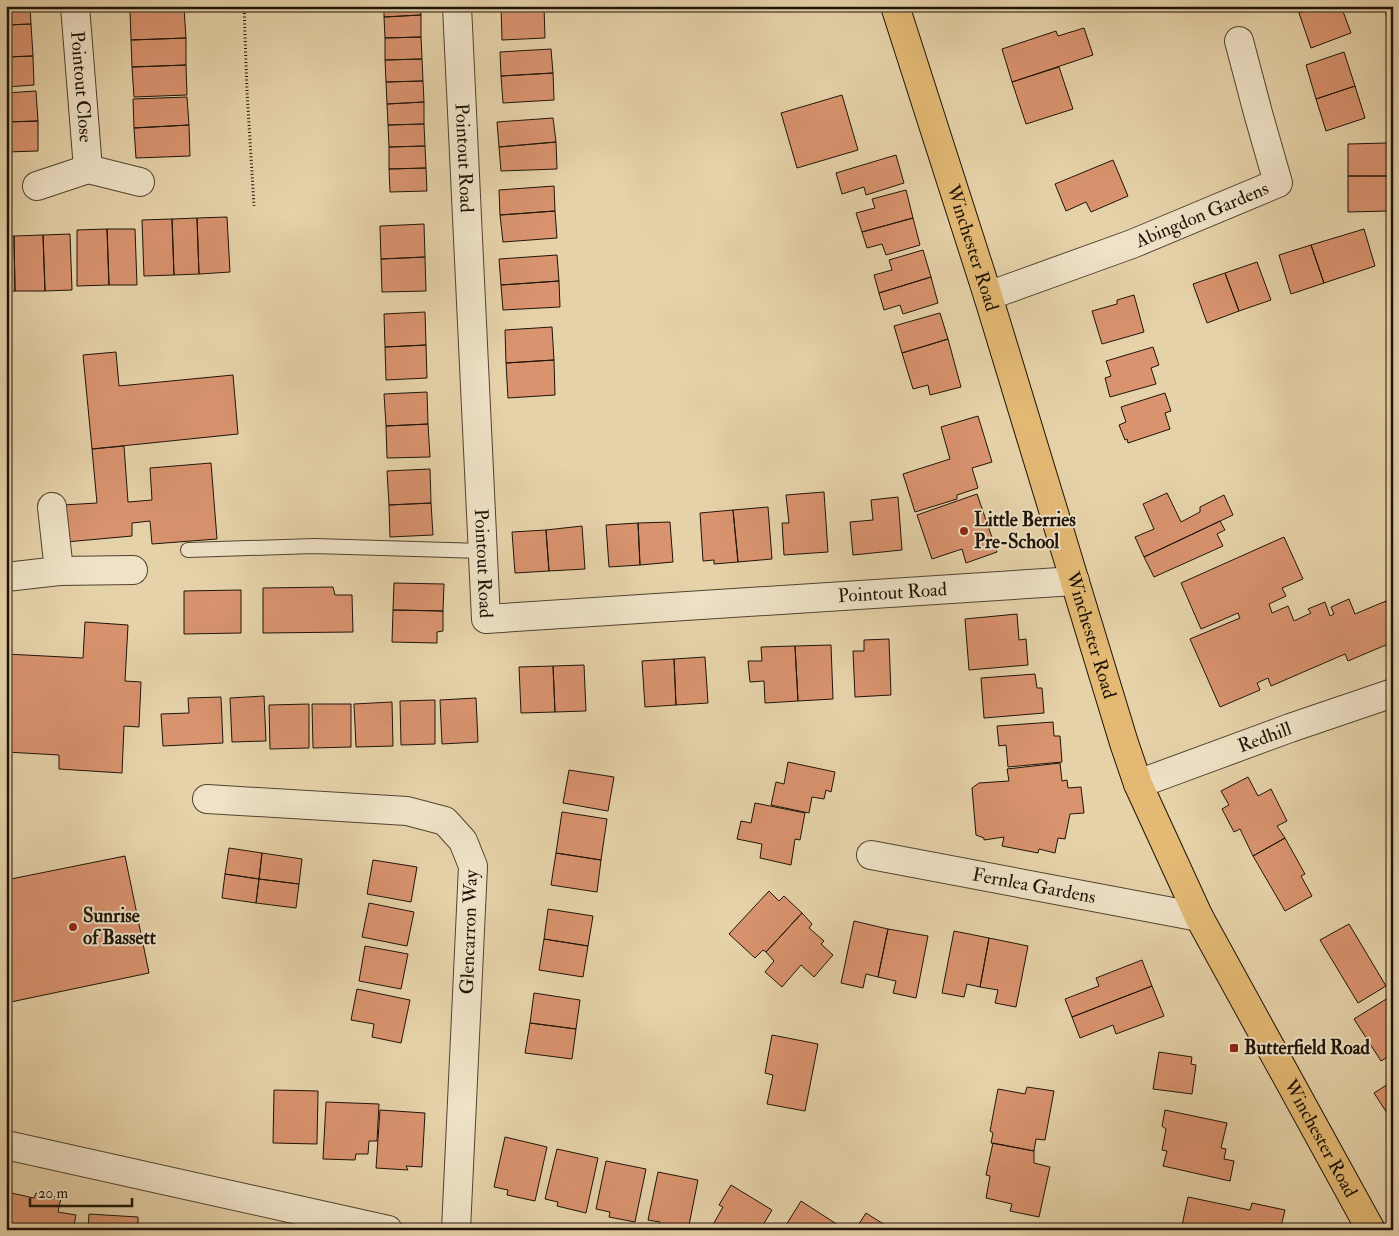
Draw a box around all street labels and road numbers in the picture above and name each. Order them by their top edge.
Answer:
street label: Pointout Close [65,30,98,144]
street label: Pointout Road [450,103,479,214]
street label: Abingdon Gardens [1131,176,1272,254]
street label: Winchester Road [941,181,1004,315]
street label: Pointout Road [469,508,498,619]
street label: Winchester Road [1060,568,1122,702]
street label: Pointout Road [837,577,948,608]
street label: Redhill [1234,716,1295,758]
street label: Fernlea Gardens [970,862,1098,909]
street label: Glencarron Way [455,869,483,995]
street label: Winchester Road [1278,1074,1363,1202]

